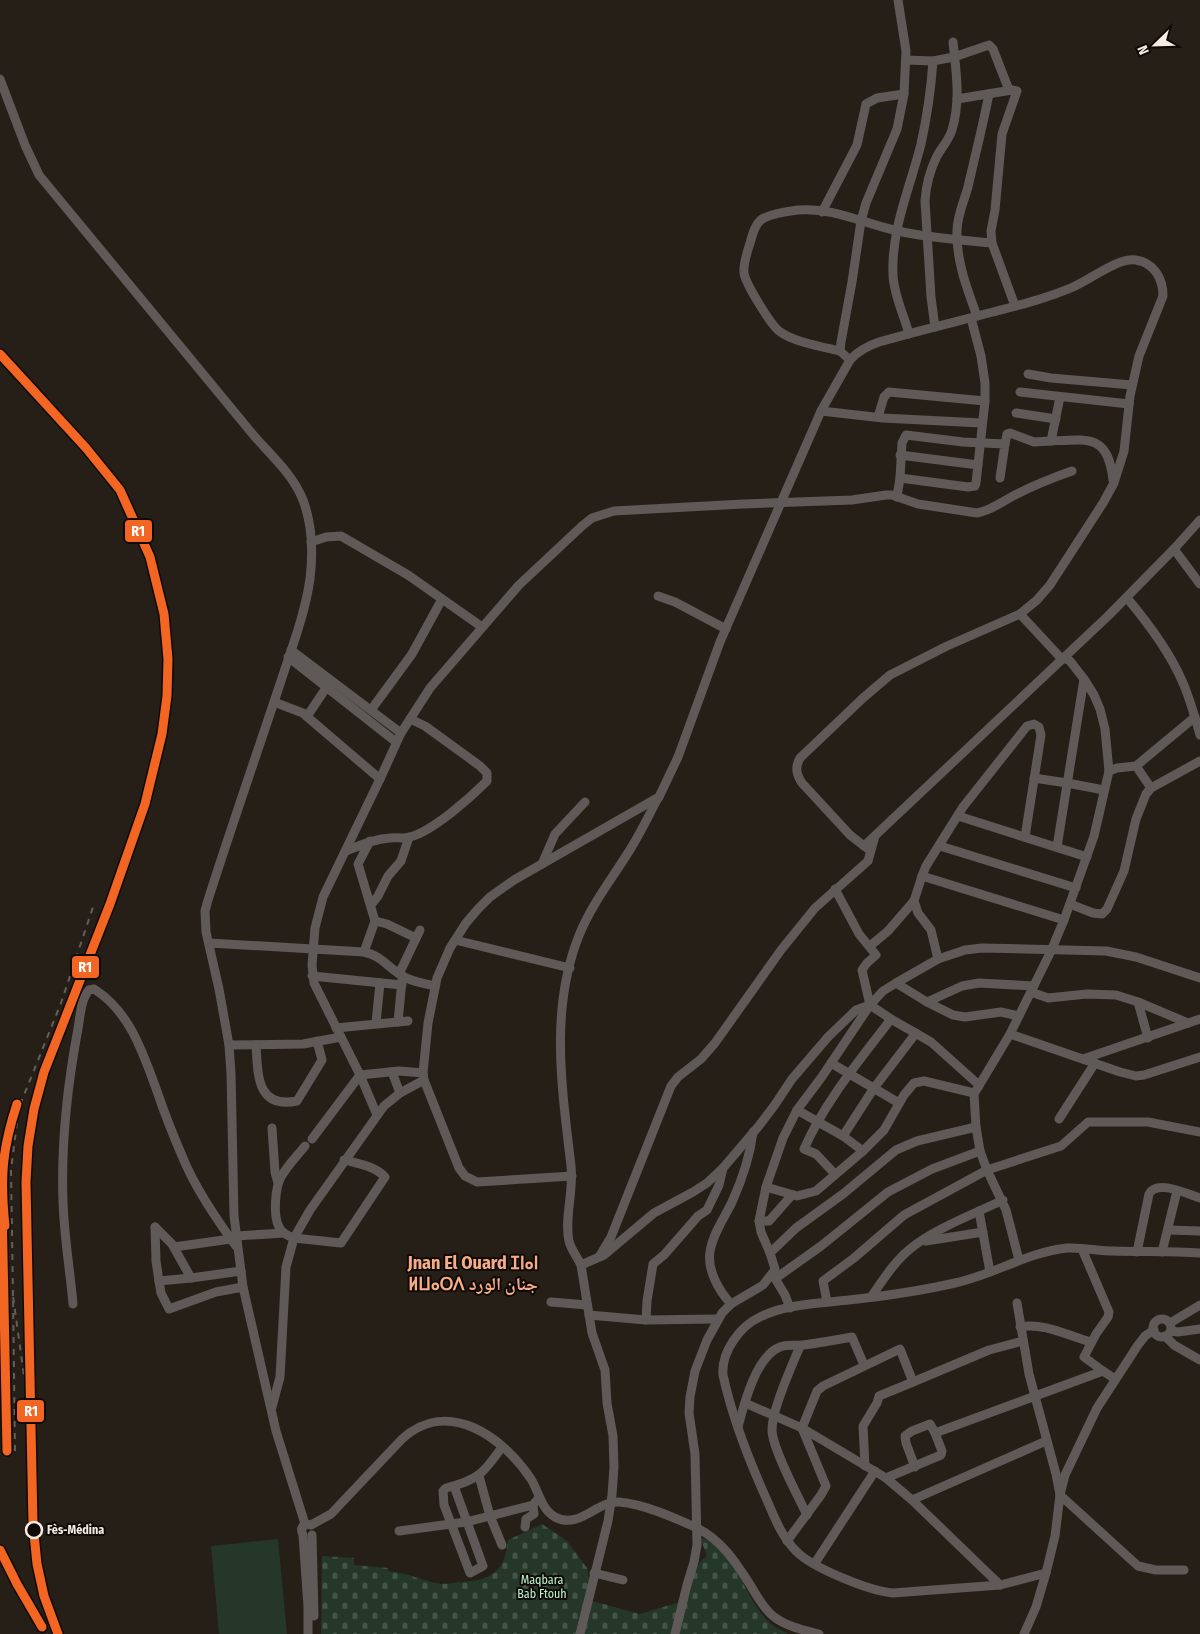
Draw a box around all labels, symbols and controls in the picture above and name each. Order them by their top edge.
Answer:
north arrow [1130,20,1180,70]
text: N [1134,43,1153,57]
line badge: R1 [124,519,153,543]
text: R1 [131,523,145,540]
line badge: R1 [71,955,100,979]
text: R1 [78,959,92,976]
district label: Jnan El Ouard ⵊⵏⴰⵏ ⵍⵡⴰⵔⴷ جنان الورد [406,1252,539,1295]
line badge: R1 [16,1399,45,1423]
text: R1 [24,1403,38,1420]
marker: Fès-Médina [25,1521,43,1539]
place label: Fès-Médina [47,1523,104,1537]
park label: Maqbara Bab Ftouh [517,1573,567,1601]

